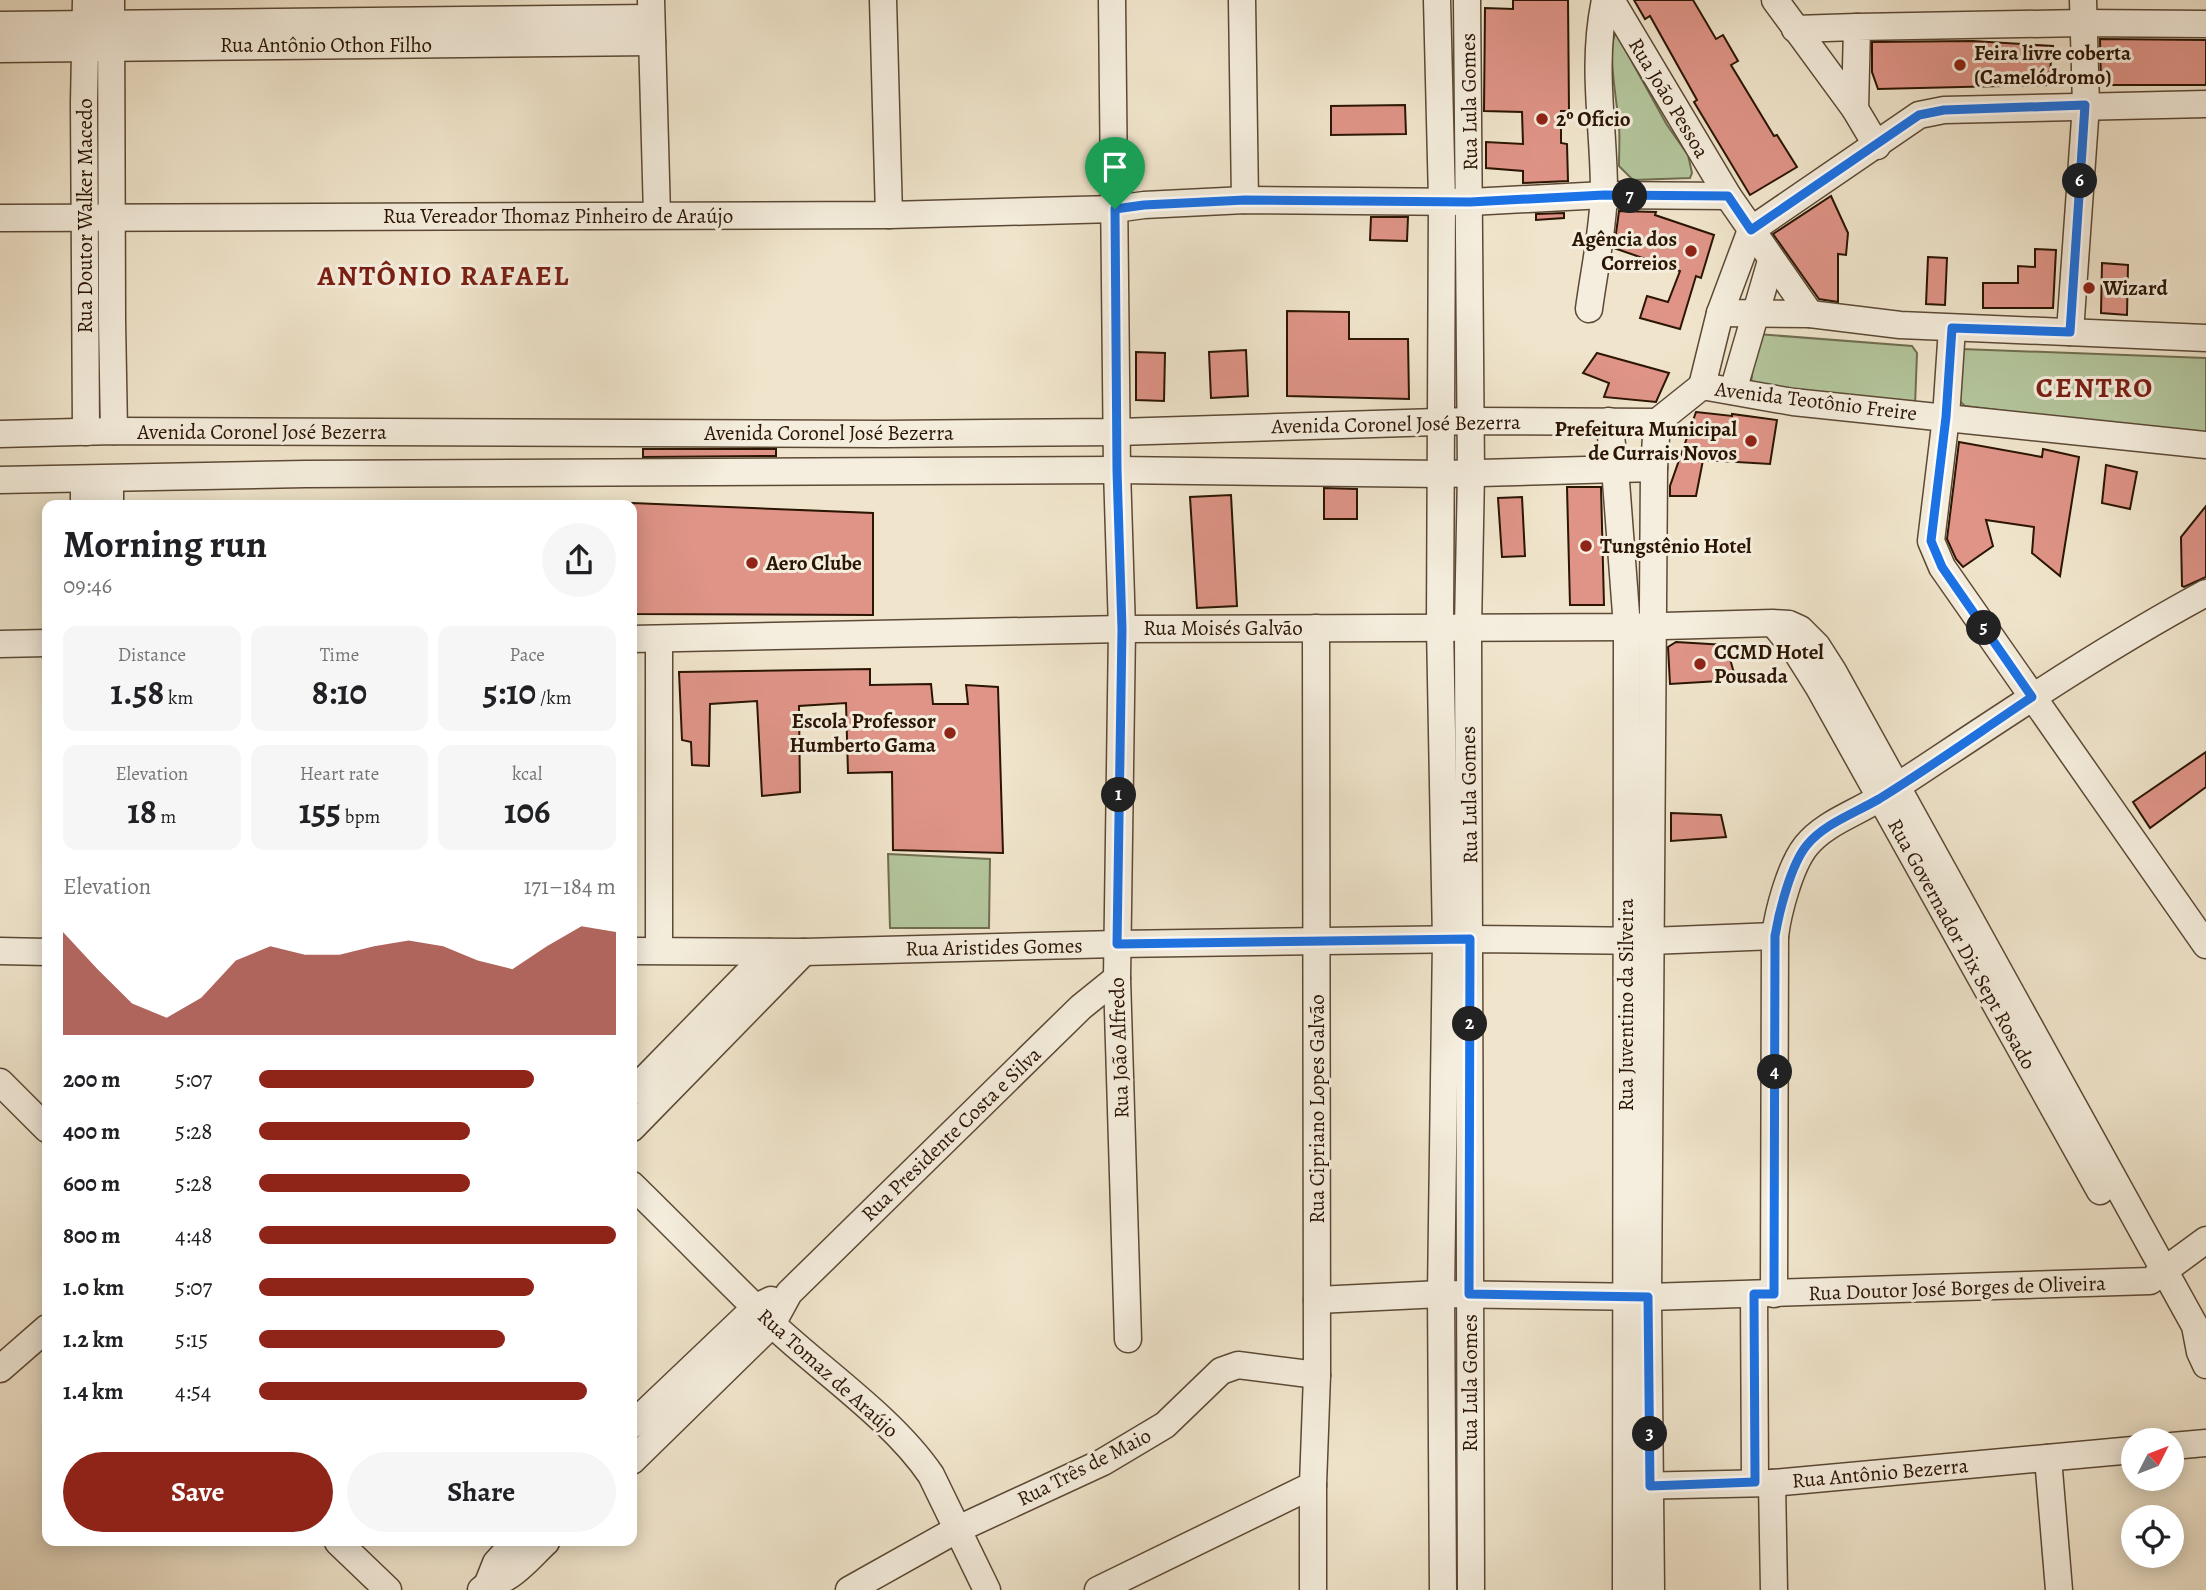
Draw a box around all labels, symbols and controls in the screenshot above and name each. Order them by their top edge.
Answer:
street label: Rua Antônio Othon Filho [220,31,432,59]
street label: Rua Lula Gomes [1454,33,1484,171]
street label: Rua João Pessoa [1622,33,1716,163]
place label: Feira livre coberta (Camelódromo) [1974,39,2132,91]
marker: Feira livre coberta (Camelódromo) [1952,57,1968,73]
street label: Rua Doutor Walker Macedo [71,98,99,334]
place label: 2º Ofício [1556,105,1631,133]
marker: 2º Ofício [1534,111,1550,127]
pin [1085,137,1145,209]
icon: arrive [1096,148,1134,186]
pin: 6 [2062,164,2098,198]
text: 6 [2075,167,2084,193]
pin: 7 [1612,178,1648,214]
text: 7 [1625,182,1634,208]
street label: Rua Vereador Thomaz Pinheiro de Araújo [383,202,733,230]
place label: Agência dos Correios [1571,225,1677,277]
marker: Agência dos Correios [1683,243,1699,259]
district label: ANTÔNIO RAFAEL [317,257,570,295]
place label: Wizard [2102,274,2168,302]
marker: Wizard [2081,280,2097,296]
district label: CENTRO [2036,369,2154,407]
street label: Avenida Teotônio Freire [1712,375,1919,427]
street label: Avenida Coronel José Bezerra [1270,408,1521,440]
place label: Prefeitura Municipal de Currais Novos [1554,415,1737,467]
street label: Avenida Coronel José Bezerra [136,418,387,446]
street label: Avenida Coronel José Bezerra [703,419,954,447]
marker: Prefeitura Municipal de Currais Novos [1743,433,1759,449]
text: Morning run [63,518,267,570]
button: share [542,523,616,597]
place label: Tungstênio Hotel [1600,532,1752,560]
marker: Tungstênio Hotel [1578,538,1594,554]
place label: Aero Clube [765,549,862,577]
marker: Aero Clube [744,555,760,571]
text: 09:46 [63,570,112,601]
pin: 5 [1966,610,2002,646]
street label: Rua Moisés Galvão [1143,614,1303,642]
text: 5 [1979,614,1988,640]
place label: CCMD Hotel Pousada [1714,638,1824,690]
text: Distance [118,642,186,668]
text: Time [320,642,359,668]
text: Pace [510,642,545,668]
marker: CCMD Hotel Pousada [1692,656,1708,672]
text: 1.58 [110,668,164,716]
text: 8:10 [312,668,367,716]
text: 5:10 [483,668,536,716]
text: km [164,685,193,711]
text: /km [536,685,572,711]
place label: Escola Professor Humberto Gama [789,707,937,759]
marker: Escola Professor Humberto Gama [942,725,958,741]
street label: Rua Lula Gomes [1454,726,1484,864]
text: Elevation [115,761,188,787]
text: Heart rate [300,761,379,787]
text: kcal [512,761,542,787]
pin: 1 [1102,778,1136,812]
text: 1 [1115,781,1122,807]
text: 18 [127,787,157,835]
text: 155 [299,787,341,835]
text: 106 [504,787,550,835]
text: m [157,804,176,830]
text: bpm [341,804,380,830]
street label: Rua Governador Dix Sept Rosado [1881,814,2043,1074]
text: Elevation [63,871,151,902]
text: 171–184 m [523,871,616,902]
street label: Rua Juventino da Silveira [1612,898,1640,1112]
street label: Rua Aristides Gomes [905,931,1083,963]
street label: Rua João Alfredo [1103,977,1135,1119]
street label: Rua Cipriano Lopes Galvão [1303,994,1331,1224]
pin: 2 [1452,1006,1488,1042]
text: 2 [1465,1010,1474,1036]
street label: Rua Presidente Costa e Silva [855,1040,1047,1227]
pin: 4 [1758,1054,1792,1090]
text: 4 [1770,1058,1779,1084]
text: 200 m [63,1064,121,1095]
text: 5:07 [175,1064,212,1095]
text: 400 m [63,1116,120,1147]
text: 5:28 [175,1116,212,1147]
text: 600 m [63,1168,120,1199]
text: 5:28 [175,1168,212,1199]
text: 800 m [63,1220,120,1251]
text: 4:48 [175,1220,212,1251]
street label: Rua Doutor José Borges de Oliveira [1808,1269,2107,1307]
text: 1.0 km [63,1272,124,1303]
text: 5:07 [175,1272,212,1303]
street label: Rua Tomaz de Araújo [752,1302,904,1444]
street label: Rua Lula Gomes [1456,1314,1484,1452]
text: 1.2 km [63,1324,124,1355]
text: 5:15 [175,1324,208,1355]
text: 1.4 km [63,1376,124,1407]
text: 4:54 [175,1376,211,1407]
pin: 3 [1632,1416,1668,1452]
text: 3 [1645,1420,1654,1446]
street label: Rua Três de Maio [1012,1421,1156,1513]
north arrow [2121,1428,2184,1491]
map controls [2121,1428,2184,1568]
street label: Rua Antônio Bezerra [1791,1451,1969,1495]
button: Save [63,1452,333,1532]
button: Share [347,1452,616,1532]
button: locate [2121,1505,2184,1568]

